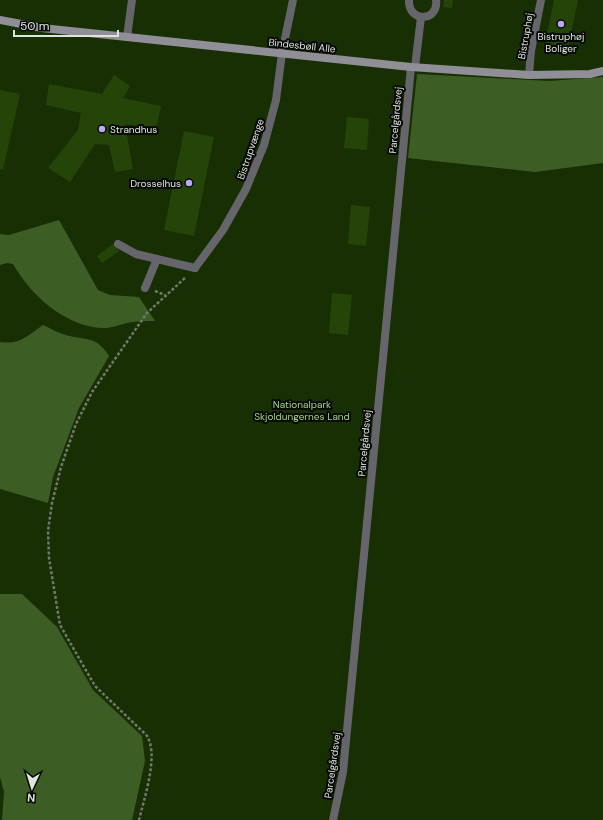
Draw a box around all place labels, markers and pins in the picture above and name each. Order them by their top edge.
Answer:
marker: Bistruphøj Boliger [556,19,566,29]
place label: Bistruphøj Boliger [538,30,585,55]
place label: Strandhus [110,123,157,136]
marker: Strandhus [97,124,107,134]
place label: Drosselhus [130,177,181,190]
marker: Drosselhus [184,178,194,188]

